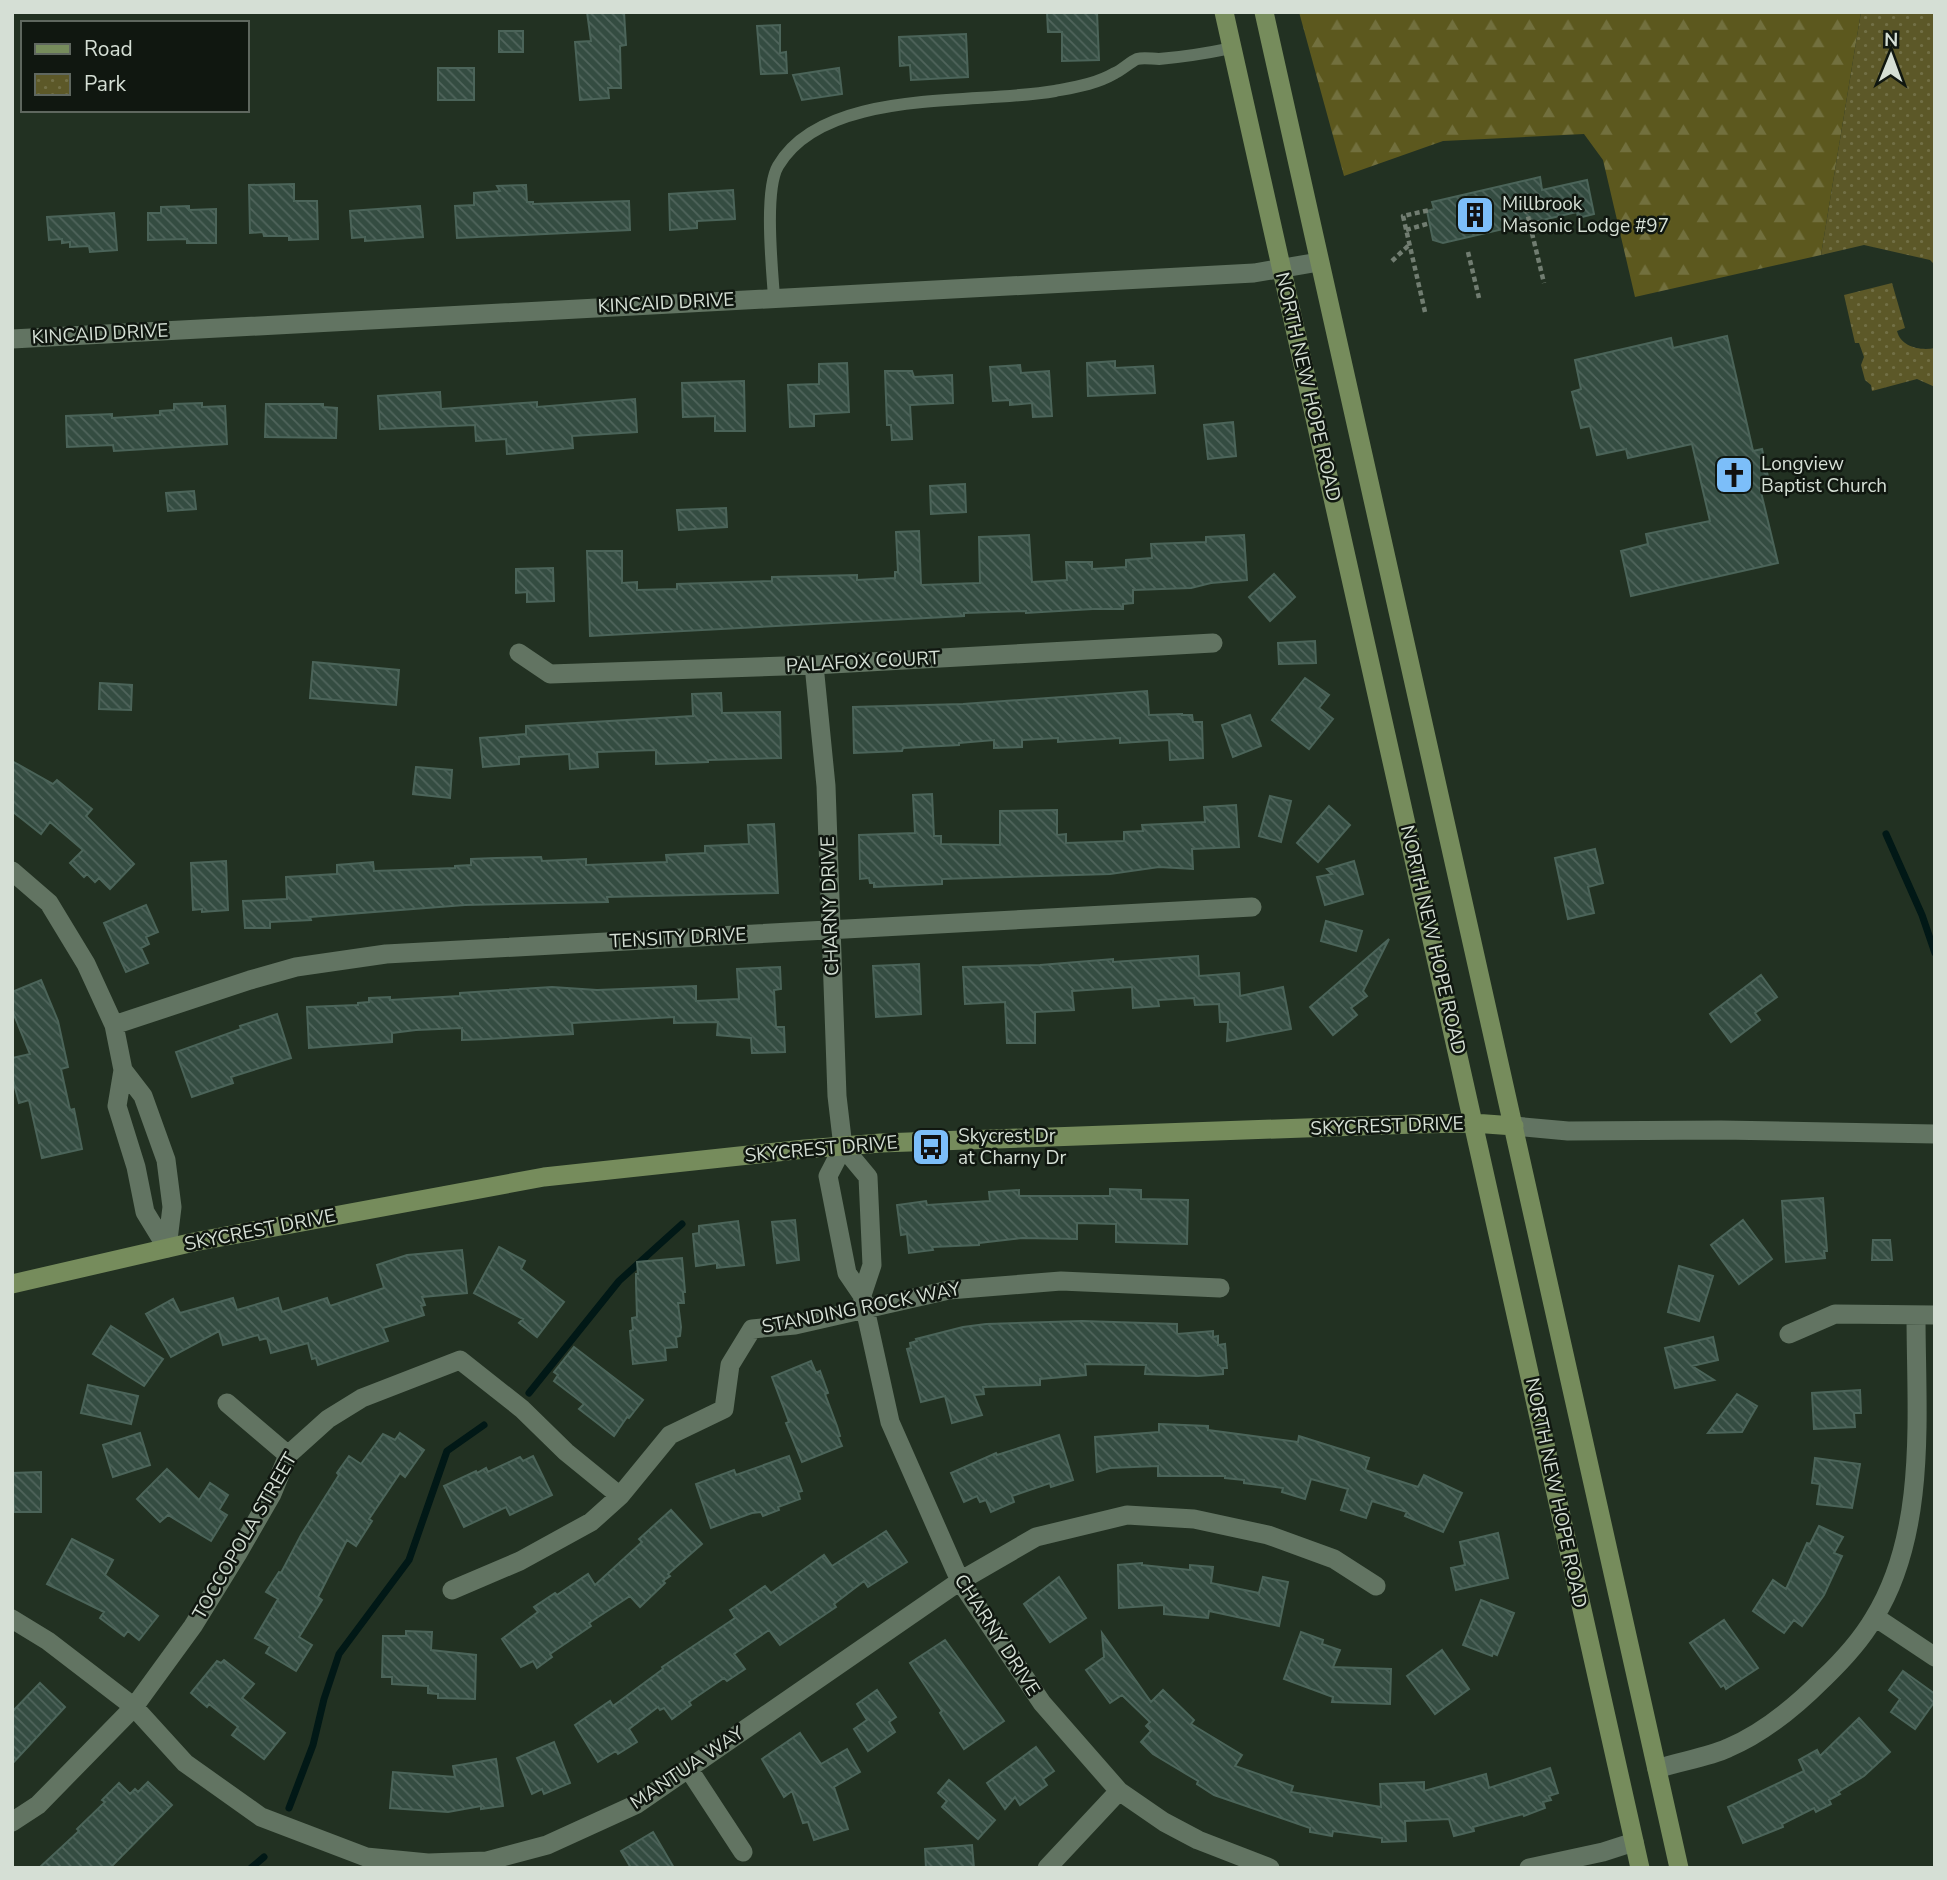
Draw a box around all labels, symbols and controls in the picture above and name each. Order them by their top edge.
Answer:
legend [21,21,248,112]
north arrow [1856,21,1926,91]
text: N [1884,27,1899,53]
text: Road [84,35,133,63]
text: Park [84,70,126,98]
place label: Millbrook Masonic Lodge #97 [1502,191,1669,239]
building icon: Millbrook Masonic Lodge #97 [1454,194,1496,236]
street label: NORTH NEW HOPE ROAD [1269,270,1347,504]
street label: KINCAID DRIVE [597,286,735,320]
street label: KINCAID DRIVE [31,317,169,351]
place label: Longview Baptist Church [1761,451,1887,499]
church icon: Longview Baptist Church [1713,454,1755,496]
street label: PALAFOX COURT [785,645,941,679]
street label: NORTH NEW HOPE ROAD [1394,823,1472,1057]
street label: CHARNY DRIVE [815,836,845,976]
street label: TENSITY DRIVE [609,921,747,955]
street label: SKYCREST DRIVE [1310,1110,1464,1142]
place label: Skycrest Dr at Charny Dr [958,1123,1066,1171]
bus stop icon: Skycrest Dr at Charny Dr [910,1126,952,1168]
street label: SKYCREST DRIVE [743,1129,899,1169]
street label: SKYCREST DRIVE [182,1203,338,1257]
street label: STANDING ROCK WAY [760,1276,963,1340]
street label: NORTH NEW HOPE ROAD [1519,1376,1593,1610]
street label: TOCCOPOLA STREET [187,1447,304,1624]
street label: CHARNY DRIVE [948,1569,1046,1701]
street label: MANTUA WAY [625,1720,749,1816]

